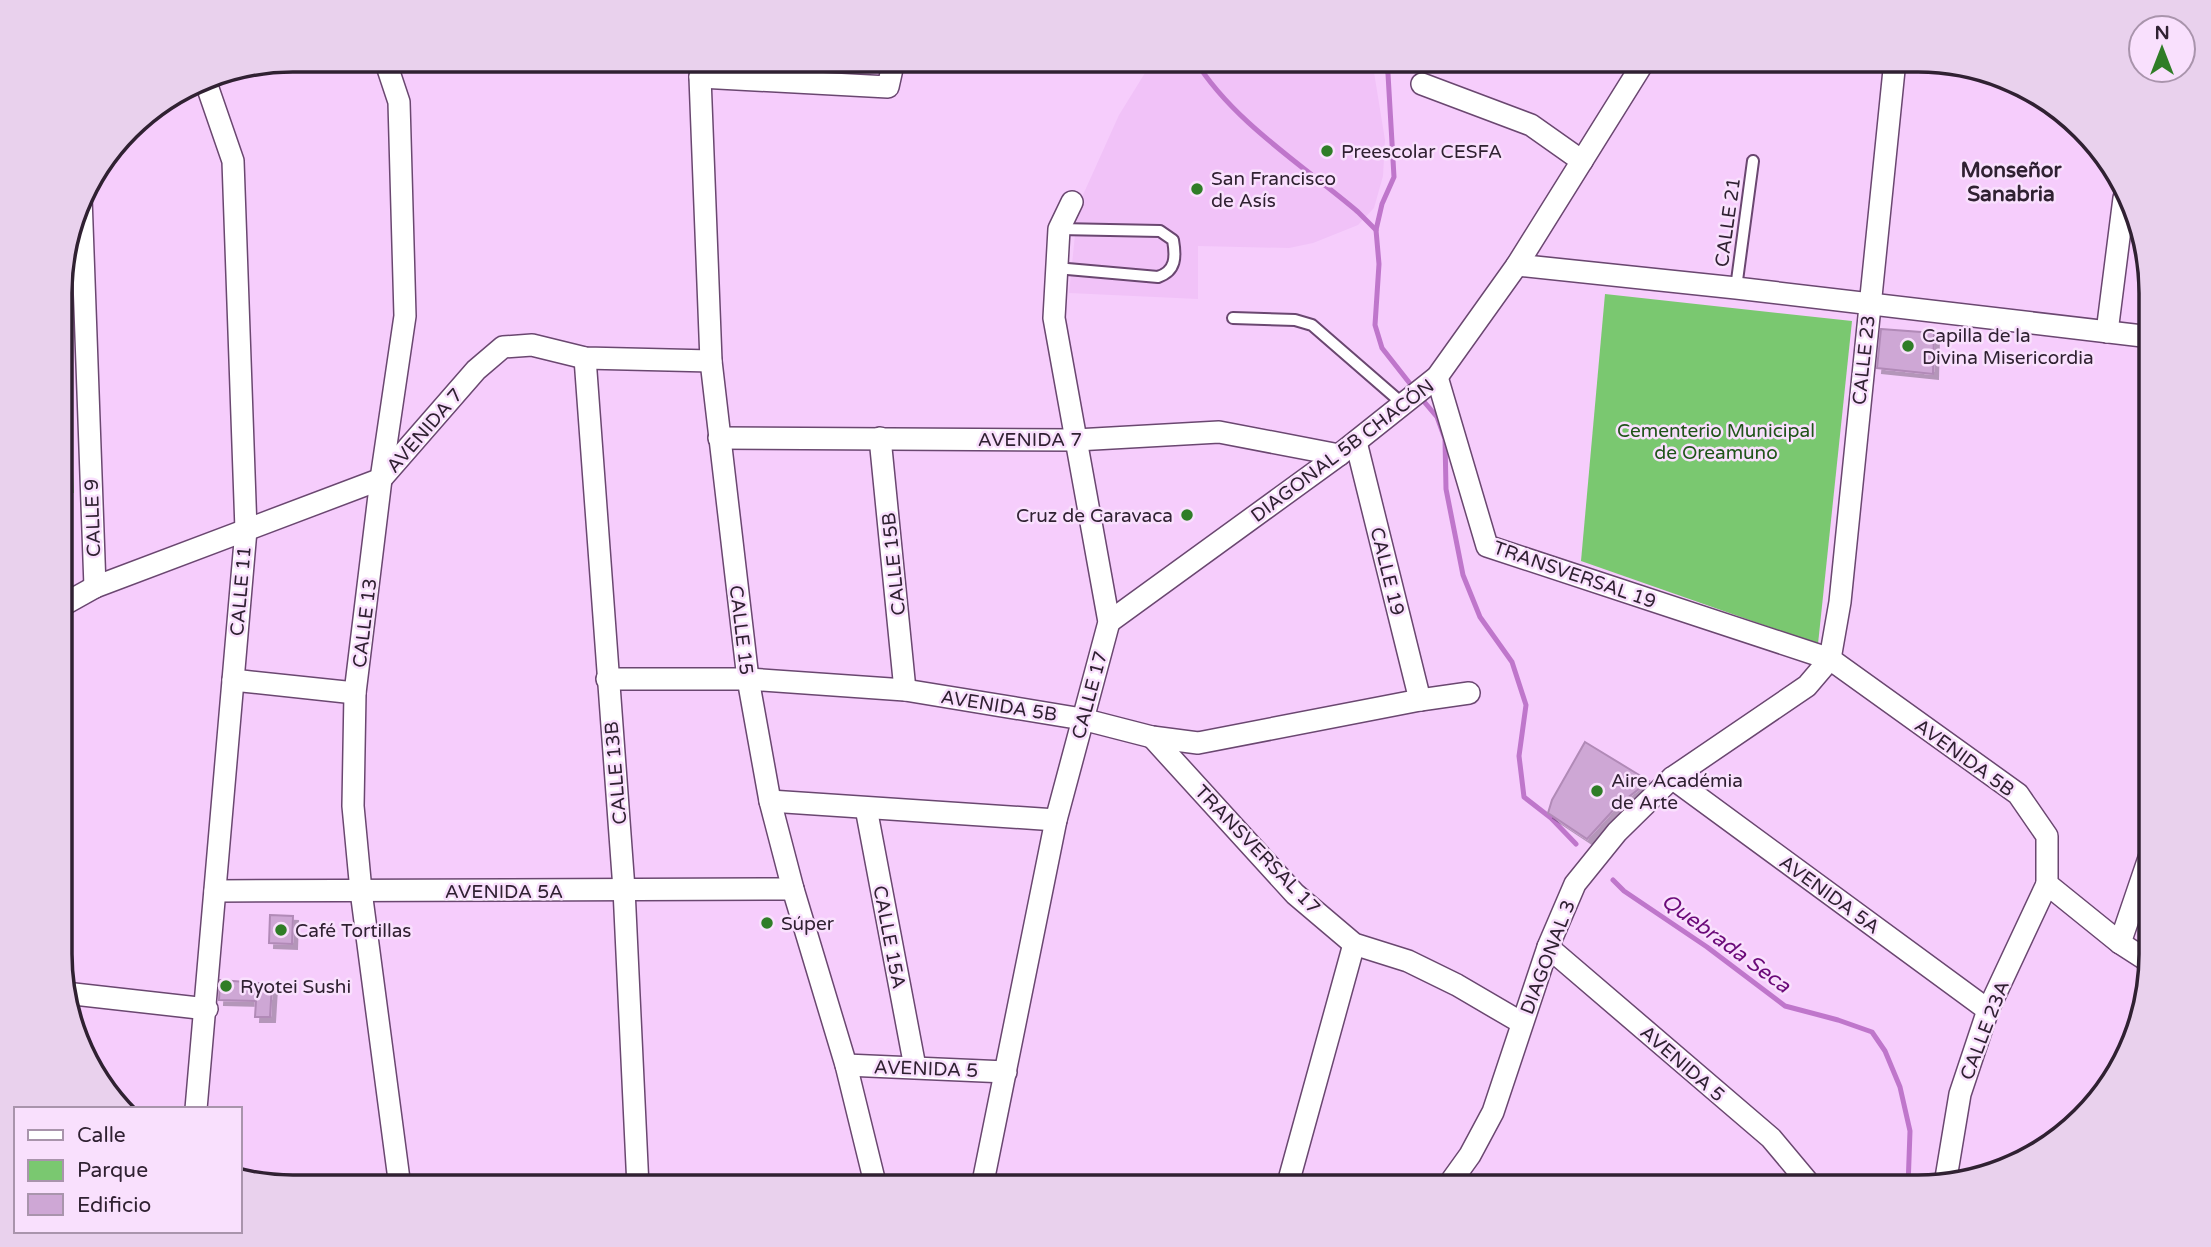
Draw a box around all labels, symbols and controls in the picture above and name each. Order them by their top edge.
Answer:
north arrow [2127,14,2197,84]
text: N [2154,22,2170,44]
place label: Preescolar CESFA [1341,141,1502,163]
marker: Preescolar CESFA [1319,143,1335,159]
district label: Monseñor Sanabria [1960,158,2063,207]
place label: San Francisco de Asís [1211,168,1336,212]
street label: CALLE 21 [1711,176,1745,268]
marker: San Francisco de Asís [1189,181,1205,197]
street label: CALLE 23 [1848,314,1880,406]
place label: Capilla de la Divina Misericordia [1922,325,2094,369]
marker: Capilla de la Divina Misericordia [1900,338,1916,354]
street label: DIAGONAL 5B CHACÓN [1246,374,1439,527]
street label: AVENIDA 7 [382,384,467,477]
park label: Cementerio Municipal de Oreamuno [1617,420,1815,464]
street label: AVENIDA 7 [978,429,1082,451]
street label: CALLE 9 [81,478,105,557]
place label: Cruz de Caravaca [1016,505,1173,527]
marker: Cruz de Caravaca [1179,507,1195,523]
street label: CALLE 15B [878,511,910,616]
street label: CALLE 19 [1365,525,1409,618]
street label: TRANSVERSAL 19 [1490,537,1659,613]
street label: CALLE 11 [226,545,256,637]
street label: CALLE 13 [349,577,381,669]
street label: CALLE 15 [725,584,757,676]
street label: CALLE 17 [1068,649,1112,742]
street label: AVENIDA 5B [939,686,1059,726]
street label: AVENIDA 5B [1910,714,2018,801]
street label: CALLE 13B [601,720,631,825]
place label: Aire Académia de Arte [1611,770,1743,814]
street label: TRANSVERSAL 17 [1190,781,1324,919]
marker: Aire Académia de Arte [1589,783,1605,799]
street label: AVENIDA 5A [1775,851,1884,939]
street label: AVENIDA 5A [445,881,563,903]
street label: CALLE 15A [868,884,910,991]
water label: Quebrada Seca [1656,888,1796,999]
street label: DIAGONAL 3 [1516,897,1580,1018]
place label: Súper [781,913,835,935]
marker: Súper [759,915,775,931]
place label: Café Tortillas [295,920,411,942]
marker: Café Tortillas [273,922,289,938]
place label: Ryotei Sushi [240,976,351,998]
marker: Ryotei Sushi [218,978,234,994]
street label: CALLE 23A [1956,978,2014,1083]
street label: AVENIDA 5 [1636,1021,1729,1106]
street label: AVENIDA 5 [873,1056,978,1082]
legend [14,1107,242,1233]
text: Calle [77,1123,126,1148]
text: Parque [77,1158,148,1183]
text: Edificio [77,1193,151,1218]

